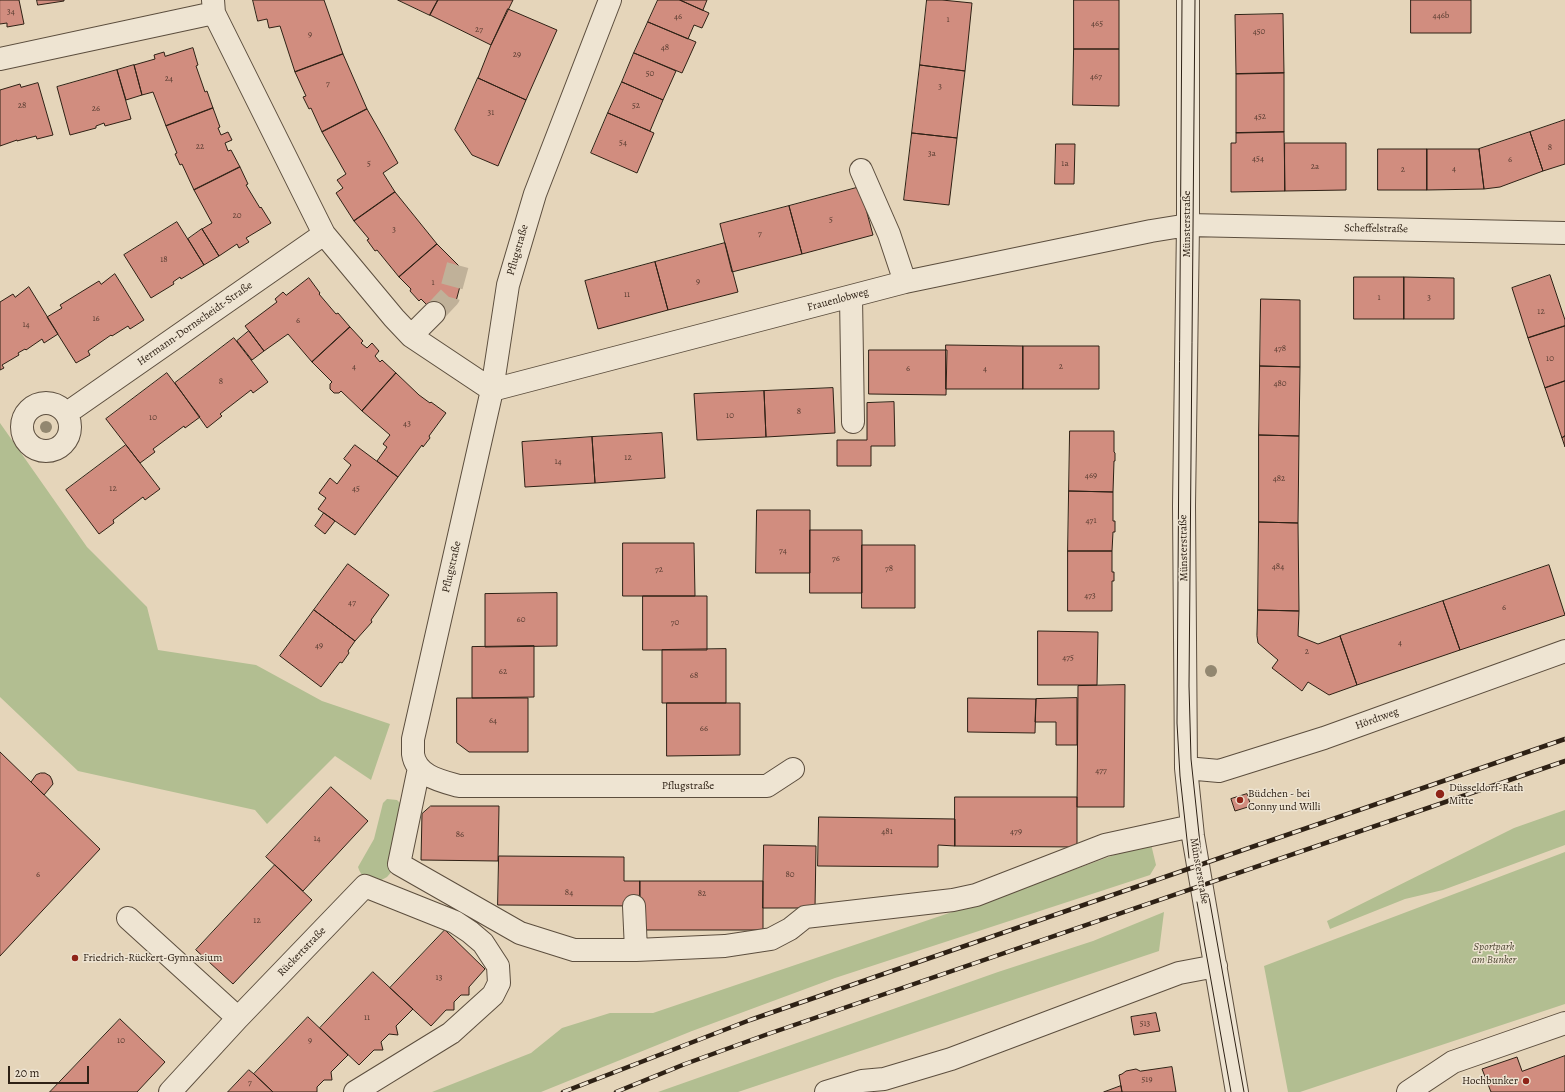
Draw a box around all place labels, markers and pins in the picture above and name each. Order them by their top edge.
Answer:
place label: Düsseldorf-Rath Mitte [1449,781,1523,807]
place label: Büdchen - bei Conny und Willi [1248,787,1321,813]
marker: Düsseldorf-Rath Mitte [1434,788,1446,800]
marker: Büdchen - bei Conny und Willi [1235,795,1245,805]
place label: Friedrich-Rückert-Gymnasium [83,951,222,965]
marker: Friedrich-Rückert-Gymnasium [70,953,80,963]
place label: Hochbunker [1462,1074,1518,1088]
marker: Hochbunker [1521,1076,1531,1086]

